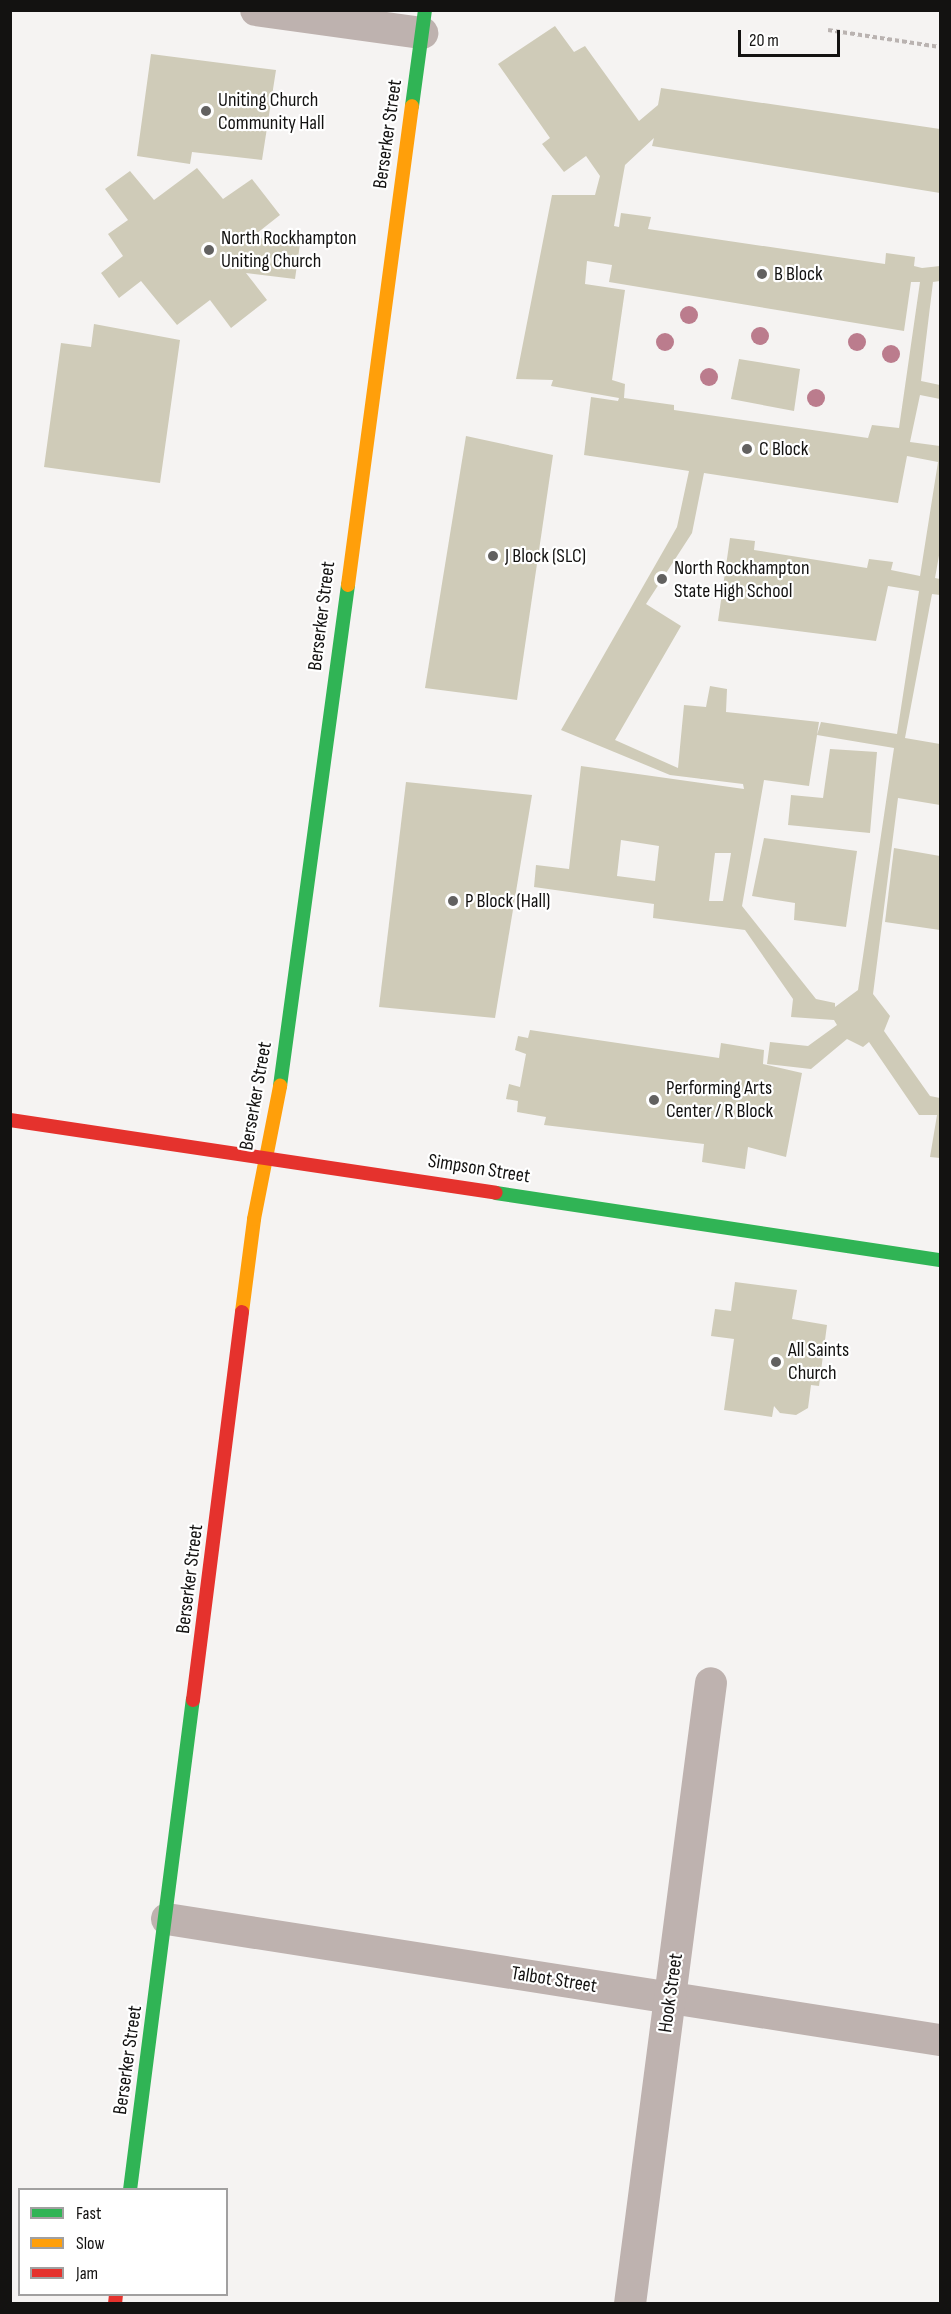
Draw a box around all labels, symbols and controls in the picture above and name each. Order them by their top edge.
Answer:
scale bar [741,18,843,56]
text: 20 m [749,30,779,51]
street label: Berserker Street [368,78,408,190]
place label: Uniting Church Community Hall [218,88,324,135]
marker: Uniting Church Community Hall [199,104,213,118]
place label: North Rockhampton Uniting Church [221,226,356,273]
marker: North Rockhampton Uniting Church [202,243,216,257]
place label: B Block [774,262,823,286]
marker: B Block [755,267,769,281]
place label: C Block [759,437,808,461]
marker: C Block [740,442,754,456]
place label: J Block (SLC) [505,544,586,568]
marker: J Block (SLC) [486,549,500,563]
place label: North Rockhampton State High School [674,556,809,603]
street label: Berserker Street [303,560,341,672]
marker: North Rockhampton State High School [655,572,669,586]
place label: P Block (Hall) [465,889,550,913]
marker: P Block (Hall) [446,894,460,908]
street label: Berserker Street [235,1040,277,1152]
place label: Performing Arts Center / R Block [666,1076,773,1123]
marker: Performing Arts Center / R Block [647,1093,661,1107]
street label: Simpson Street [426,1149,532,1189]
place label: All Saints Church [788,1338,849,1385]
marker: All Saints Church [769,1355,783,1369]
street label: Berserker Street [171,1523,209,1635]
street label: Hook Street [654,1952,688,2034]
street label: Talbot Street [510,1961,598,1999]
street label: Berserker Street [108,2004,148,2116]
legend [18,2188,228,2296]
text: Fast [76,2203,101,2224]
text: Slow [76,2233,105,2254]
text: Jam [76,2263,98,2284]

